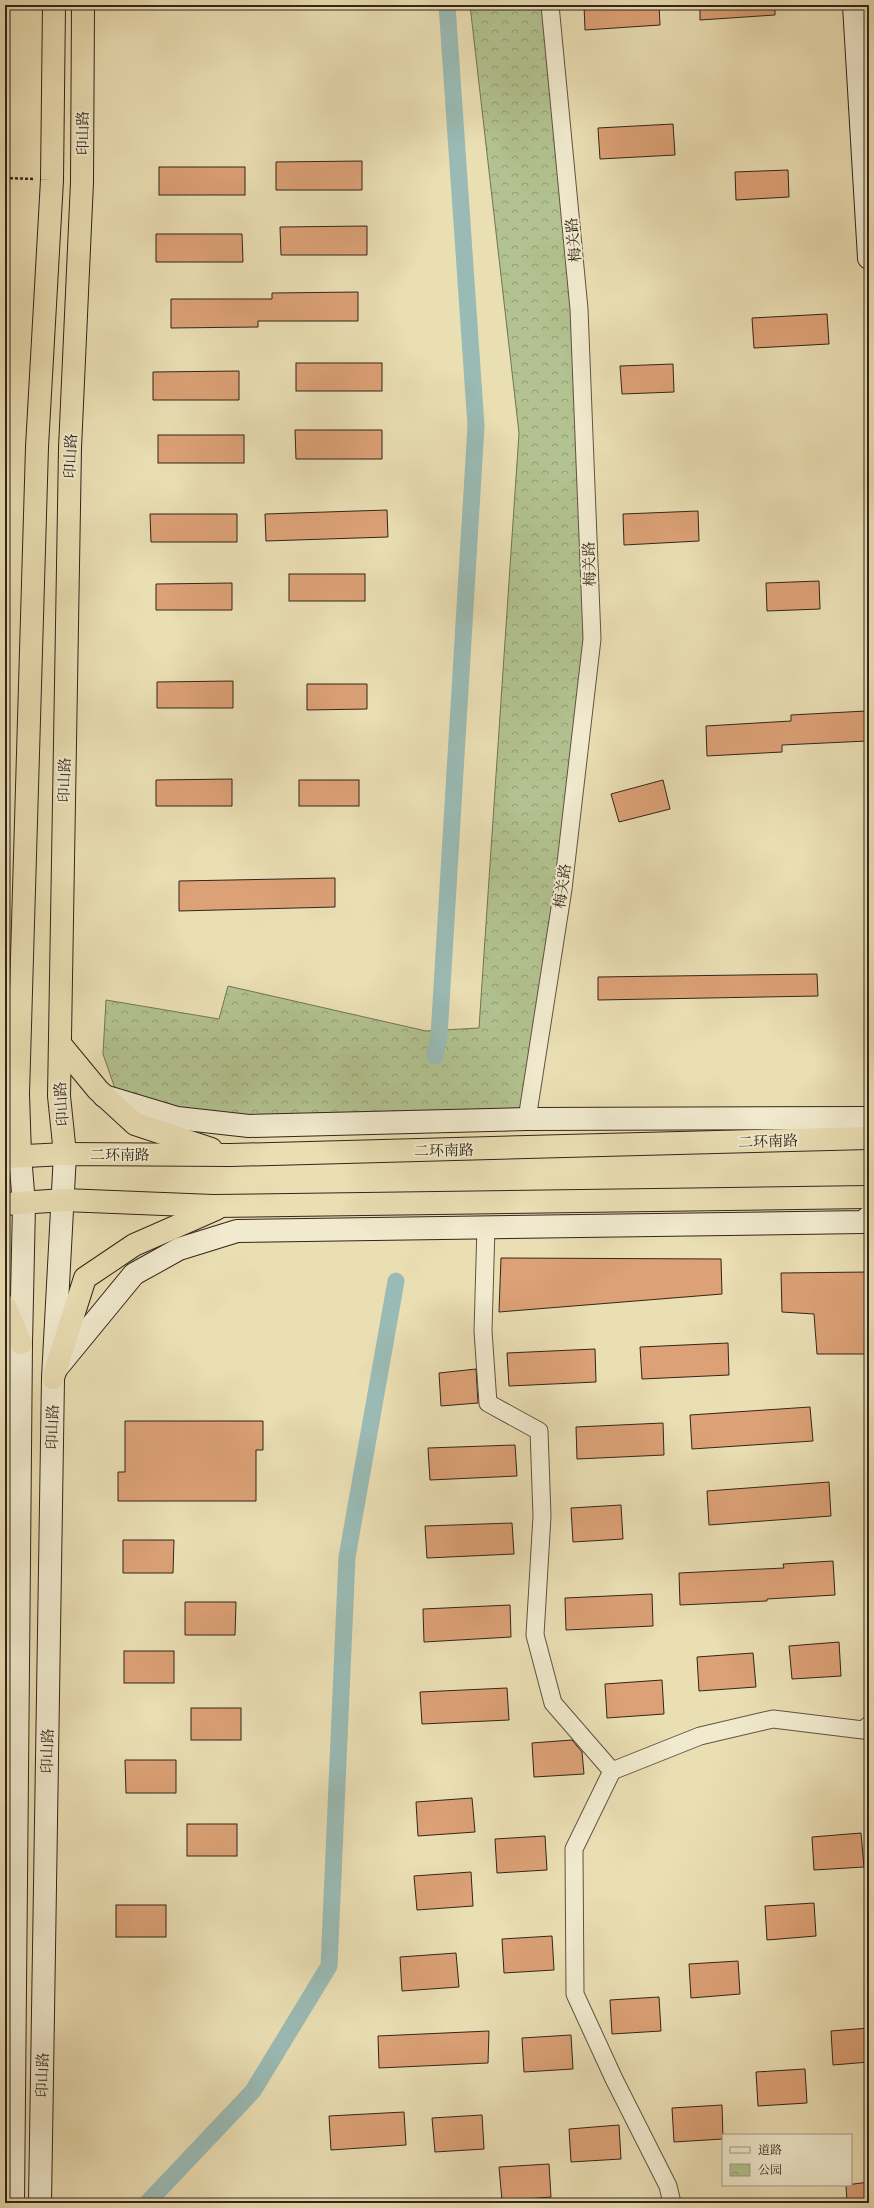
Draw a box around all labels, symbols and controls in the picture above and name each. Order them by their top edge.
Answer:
street label: 印山路 [72,110,93,156]
street label: 梅关路 [560,217,586,263]
street label: 印山路 [59,433,81,479]
street label: 梅关路 [578,541,600,587]
street label: 印山路 [53,757,75,803]
street label: 梅关路 [548,862,576,910]
street label: 印山路 [49,1081,73,1127]
street label: 二环南路 [738,1129,798,1153]
street label: 二环南路 [414,1139,474,1161]
street label: 二环南路 [90,1144,150,1165]
street label: 印山路 [41,1404,63,1450]
street label: 印山路 [36,1728,58,1774]
street label: 印山路 [31,2052,53,2098]
legend [722,2134,852,2186]
text: 道路 [758,2141,782,2158]
text: 公园 [758,2161,782,2178]

